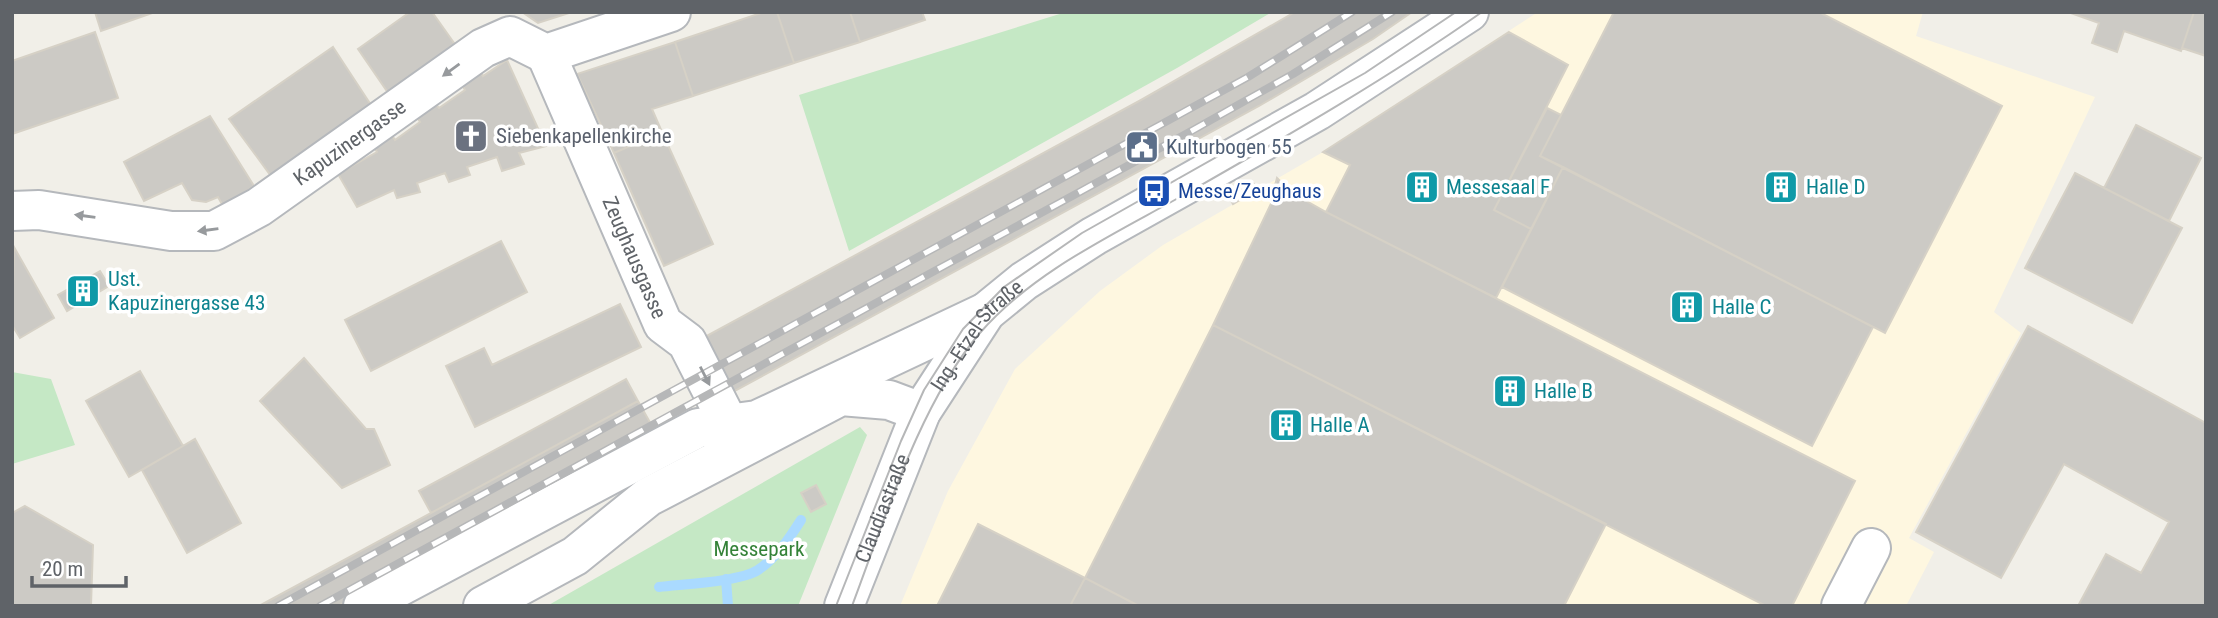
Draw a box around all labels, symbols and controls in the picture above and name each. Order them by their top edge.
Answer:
one-way arrow [442,63,460,77]
street label: Kapuzinergasse [289,95,411,190]
church icon: Siebenkapellenkirche [452,117,490,155]
place label: Siebenkapellenkirche [496,124,672,148]
public building icon: Kulturbogen 55 [1123,128,1161,166]
place label: Kulturbogen 55 [1166,135,1292,159]
building icon: Messesaal F [1403,168,1441,206]
building icon: Halle D [1762,168,1800,206]
bus stop icon: Messe/Zeughaus [1135,172,1173,210]
place label: Messesaal F [1446,175,1550,199]
place label: Halle D [1806,175,1865,199]
place label: Messe/Zeughaus [1178,179,1322,203]
street label: Zeughausgasse [597,193,671,322]
one-way arrow [74,211,96,222]
one-way arrow [197,224,219,235]
place label: Ust. Kapuzinergasse 43 [108,267,265,315]
building icon: Ust. Kapuzinergasse 43 [64,272,102,310]
street label: Ing.-Etzel-Straße [926,275,1028,396]
building icon: Halle C [1668,288,1706,326]
place label: Halle C [1712,295,1771,319]
one-way arrow [699,366,710,386]
building icon: Halle B [1491,372,1529,410]
place label: Halle B [1534,379,1593,403]
building icon: Halle A [1267,406,1305,444]
place label: Halle A [1310,413,1370,437]
street label: Claudiastraße [850,450,915,566]
park label: Messepark [714,537,805,561]
scale bar [32,544,126,588]
text: 20 m [42,557,83,581]

